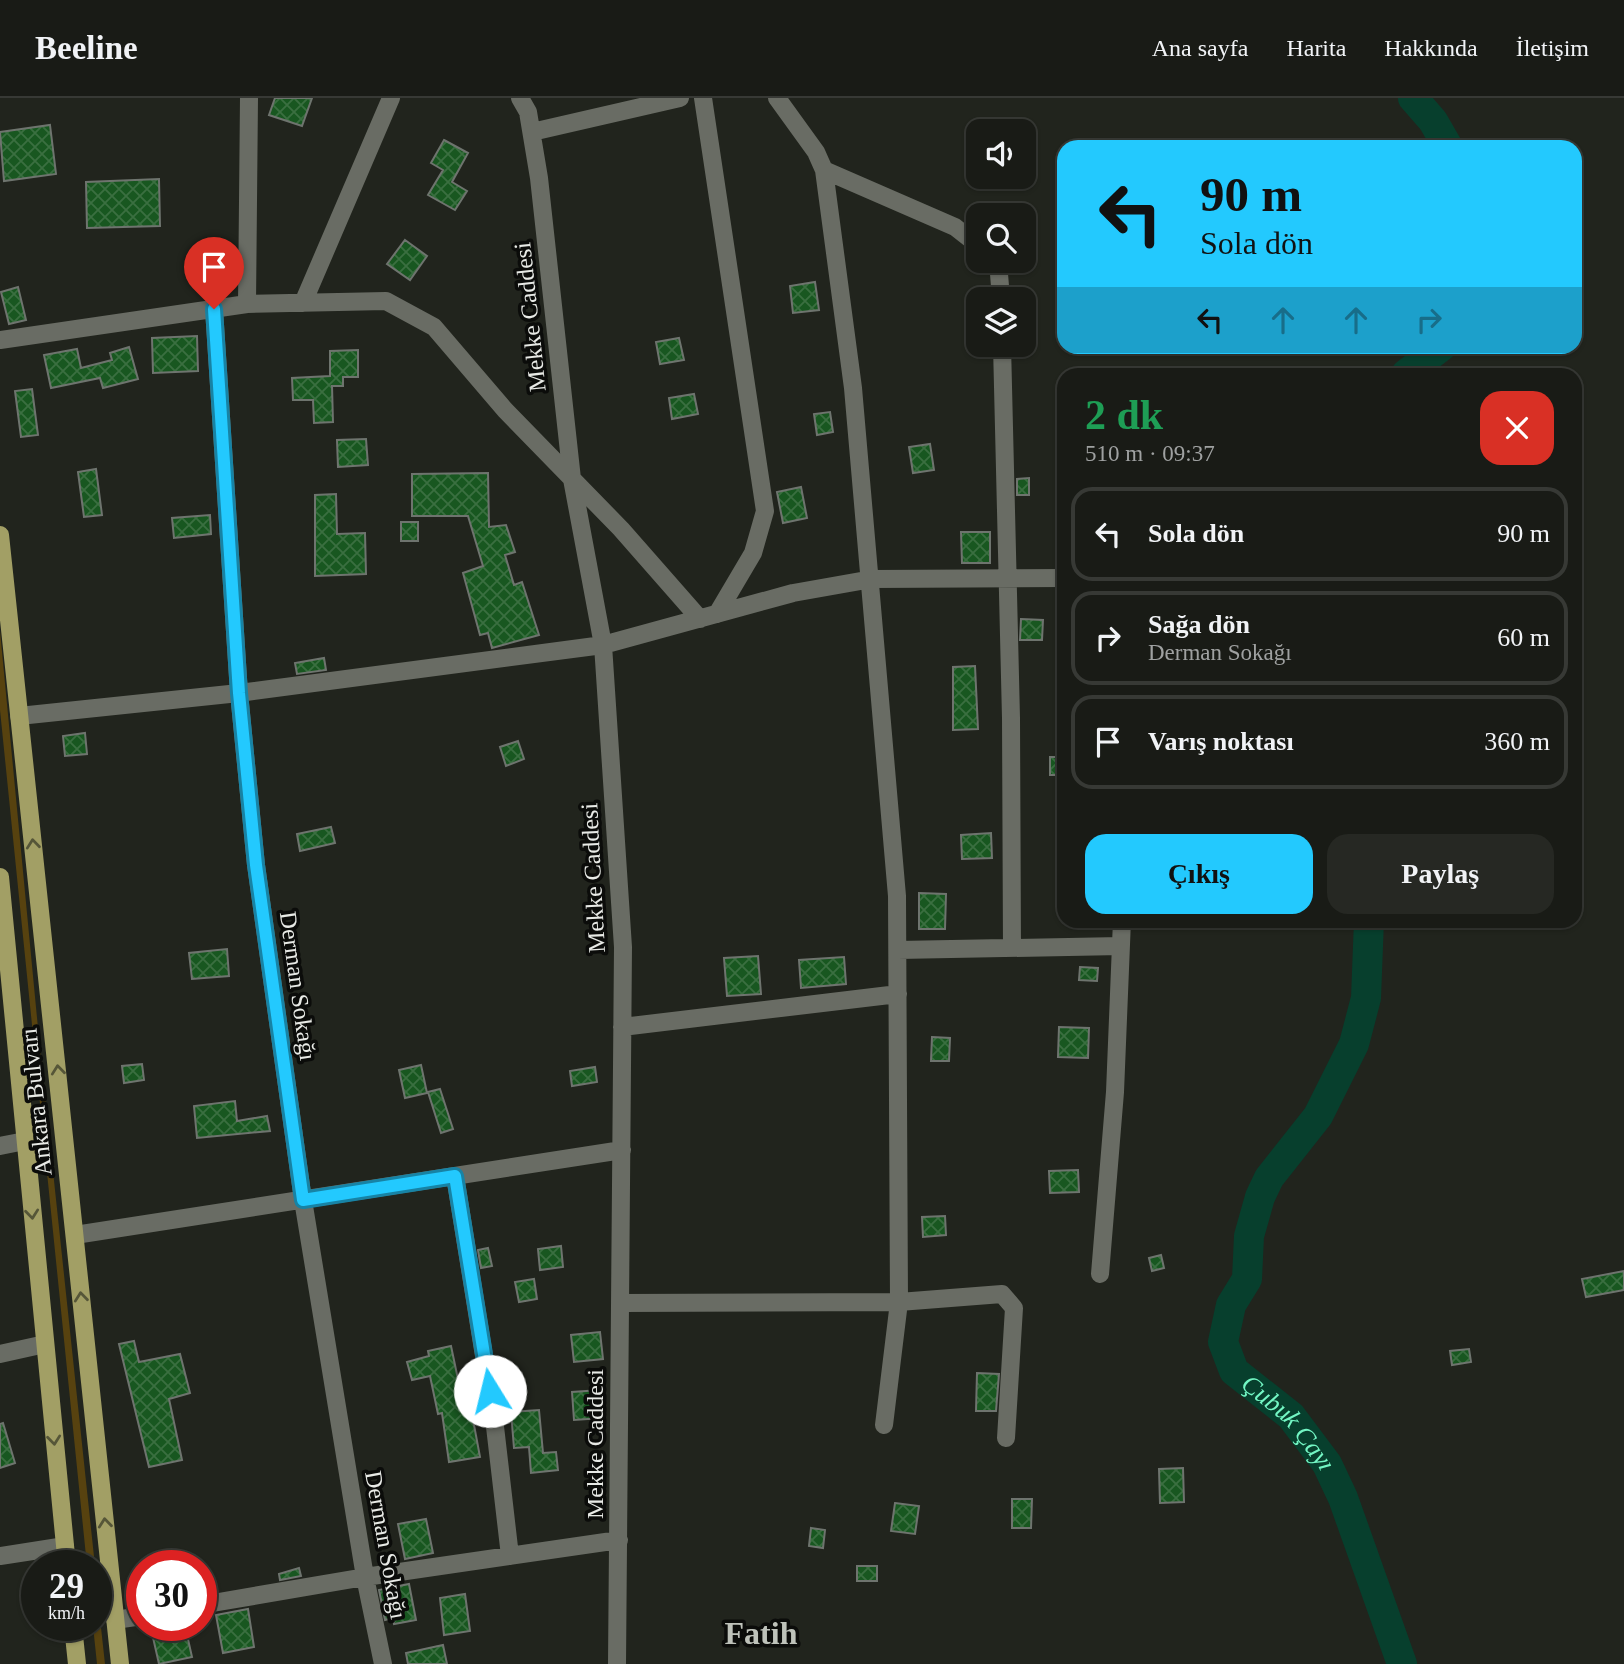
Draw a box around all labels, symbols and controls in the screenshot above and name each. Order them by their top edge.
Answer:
text: Beeline [35,30,138,66]
text: Ana sayfa [1152,35,1248,61]
text: Harita [1286,35,1346,61]
text: Hakkında [1384,35,1478,61]
text: İletişim [1516,35,1589,61]
map controls [966,119,1036,357]
button: sound [966,119,1036,189]
text: 90 m [1200,167,1302,222]
icon: left [1085,168,1176,259]
button: search [966,203,1036,273]
text: Sola dön [1200,225,1313,261]
pin [184,237,244,309]
street label: Mekke Caddesi [509,241,551,393]
icon: arrive [195,248,233,286]
button: layers [966,287,1036,357]
icon: left [1191,301,1229,339]
icon: ahead [1264,301,1302,339]
icon: ahead [1337,301,1375,339]
icon: right [1410,301,1448,339]
button: close [1480,391,1554,465]
text: 2 dk [1085,392,1163,438]
text: 510 m · 09:37 [1085,441,1215,466]
icon: left [1089,515,1127,553]
text: Sola dön [1148,519,1244,548]
text: 90 m [1497,519,1550,548]
text: Sağa dön [1148,610,1250,639]
icon: right [1089,619,1127,657]
text: 60 m [1497,623,1550,652]
text: Derman Sokağı [1148,640,1292,665]
icon: arrive [1089,723,1127,761]
text: Varış noktası [1148,727,1294,756]
text: 360 m [1484,727,1550,756]
street label: Mekke Caddesi [576,802,610,954]
button: Çıkış [1085,834,1313,914]
button: Paylaş [1327,834,1554,914]
one-way arrow [26,838,41,850]
street label: Derman Sokağı [275,910,321,1062]
street label: Ankara Bulvarı [15,1026,57,1177]
one-way arrow [50,1065,65,1076]
one-way arrow [24,1208,39,1219]
one-way arrow [74,1291,89,1303]
position arrow [453,1354,527,1428]
street label: Mekke Caddesi [582,1369,608,1519]
water label: Çubuk Çayı [1236,1369,1342,1475]
one-way arrow [47,1434,62,1446]
street label: Derman Sokağı [360,1469,412,1621]
one-way arrow [98,1517,113,1528]
speed limit sign: 30 [126,1550,217,1641]
text: 29 [49,1567,84,1606]
text: km/h [48,1603,85,1623]
district label: Fatih [725,1615,798,1651]

